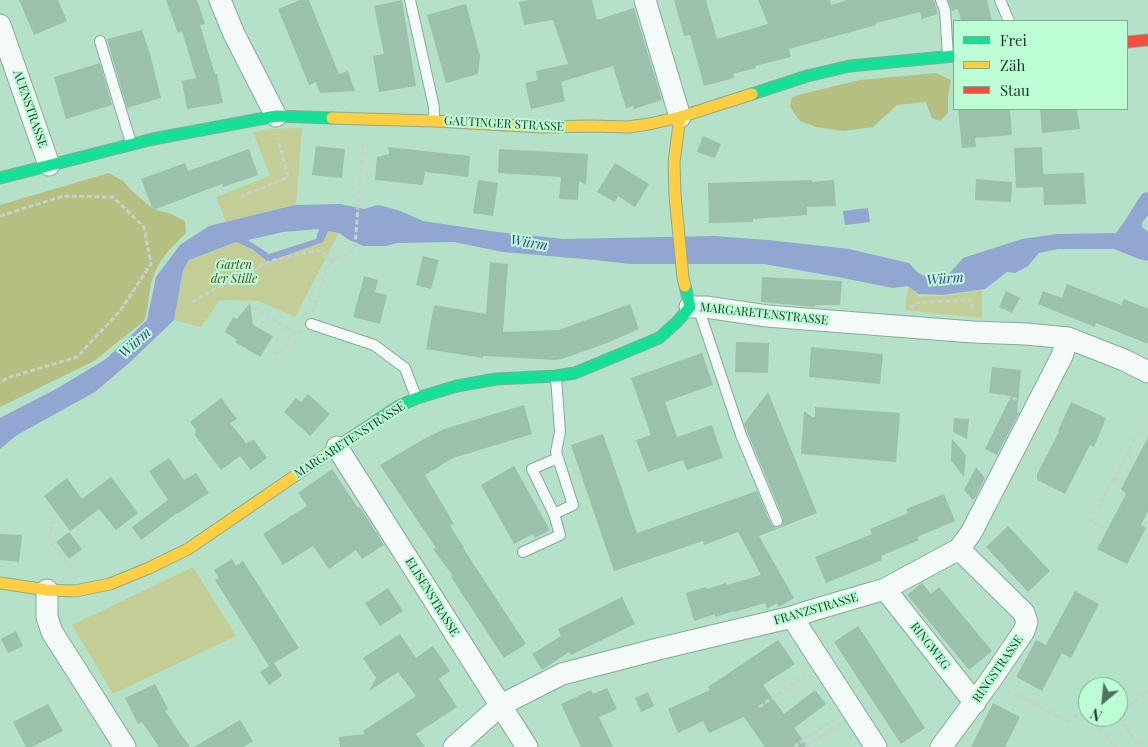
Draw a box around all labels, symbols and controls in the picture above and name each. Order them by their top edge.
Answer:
legend [953,20,1128,110]
text: Frei [1000,30,1027,50]
text: Zäh [1000,55,1025,75]
street label: AUENSTRASSE [10,68,50,150]
text: Stau [1000,80,1030,100]
street label: GAUTINGER STRASSE [444,114,564,134]
water label: Würm [509,232,549,254]
park label: Garten der Stille [211,258,257,286]
water label: Würm [926,269,964,289]
street label: MARGARETENSTRASSE [699,300,829,328]
water label: Würm [115,324,155,362]
street label: MARGARETENSTRASSE [292,399,408,481]
street label: ELISENSTRASSE [402,555,462,639]
street label: FRANZSTRASSE [772,590,860,628]
street label: RINGWEG [907,620,953,672]
street label: RINGSTRASSE [970,633,1026,705]
north arrow [1078,677,1128,727]
text: N [1087,704,1105,726]

